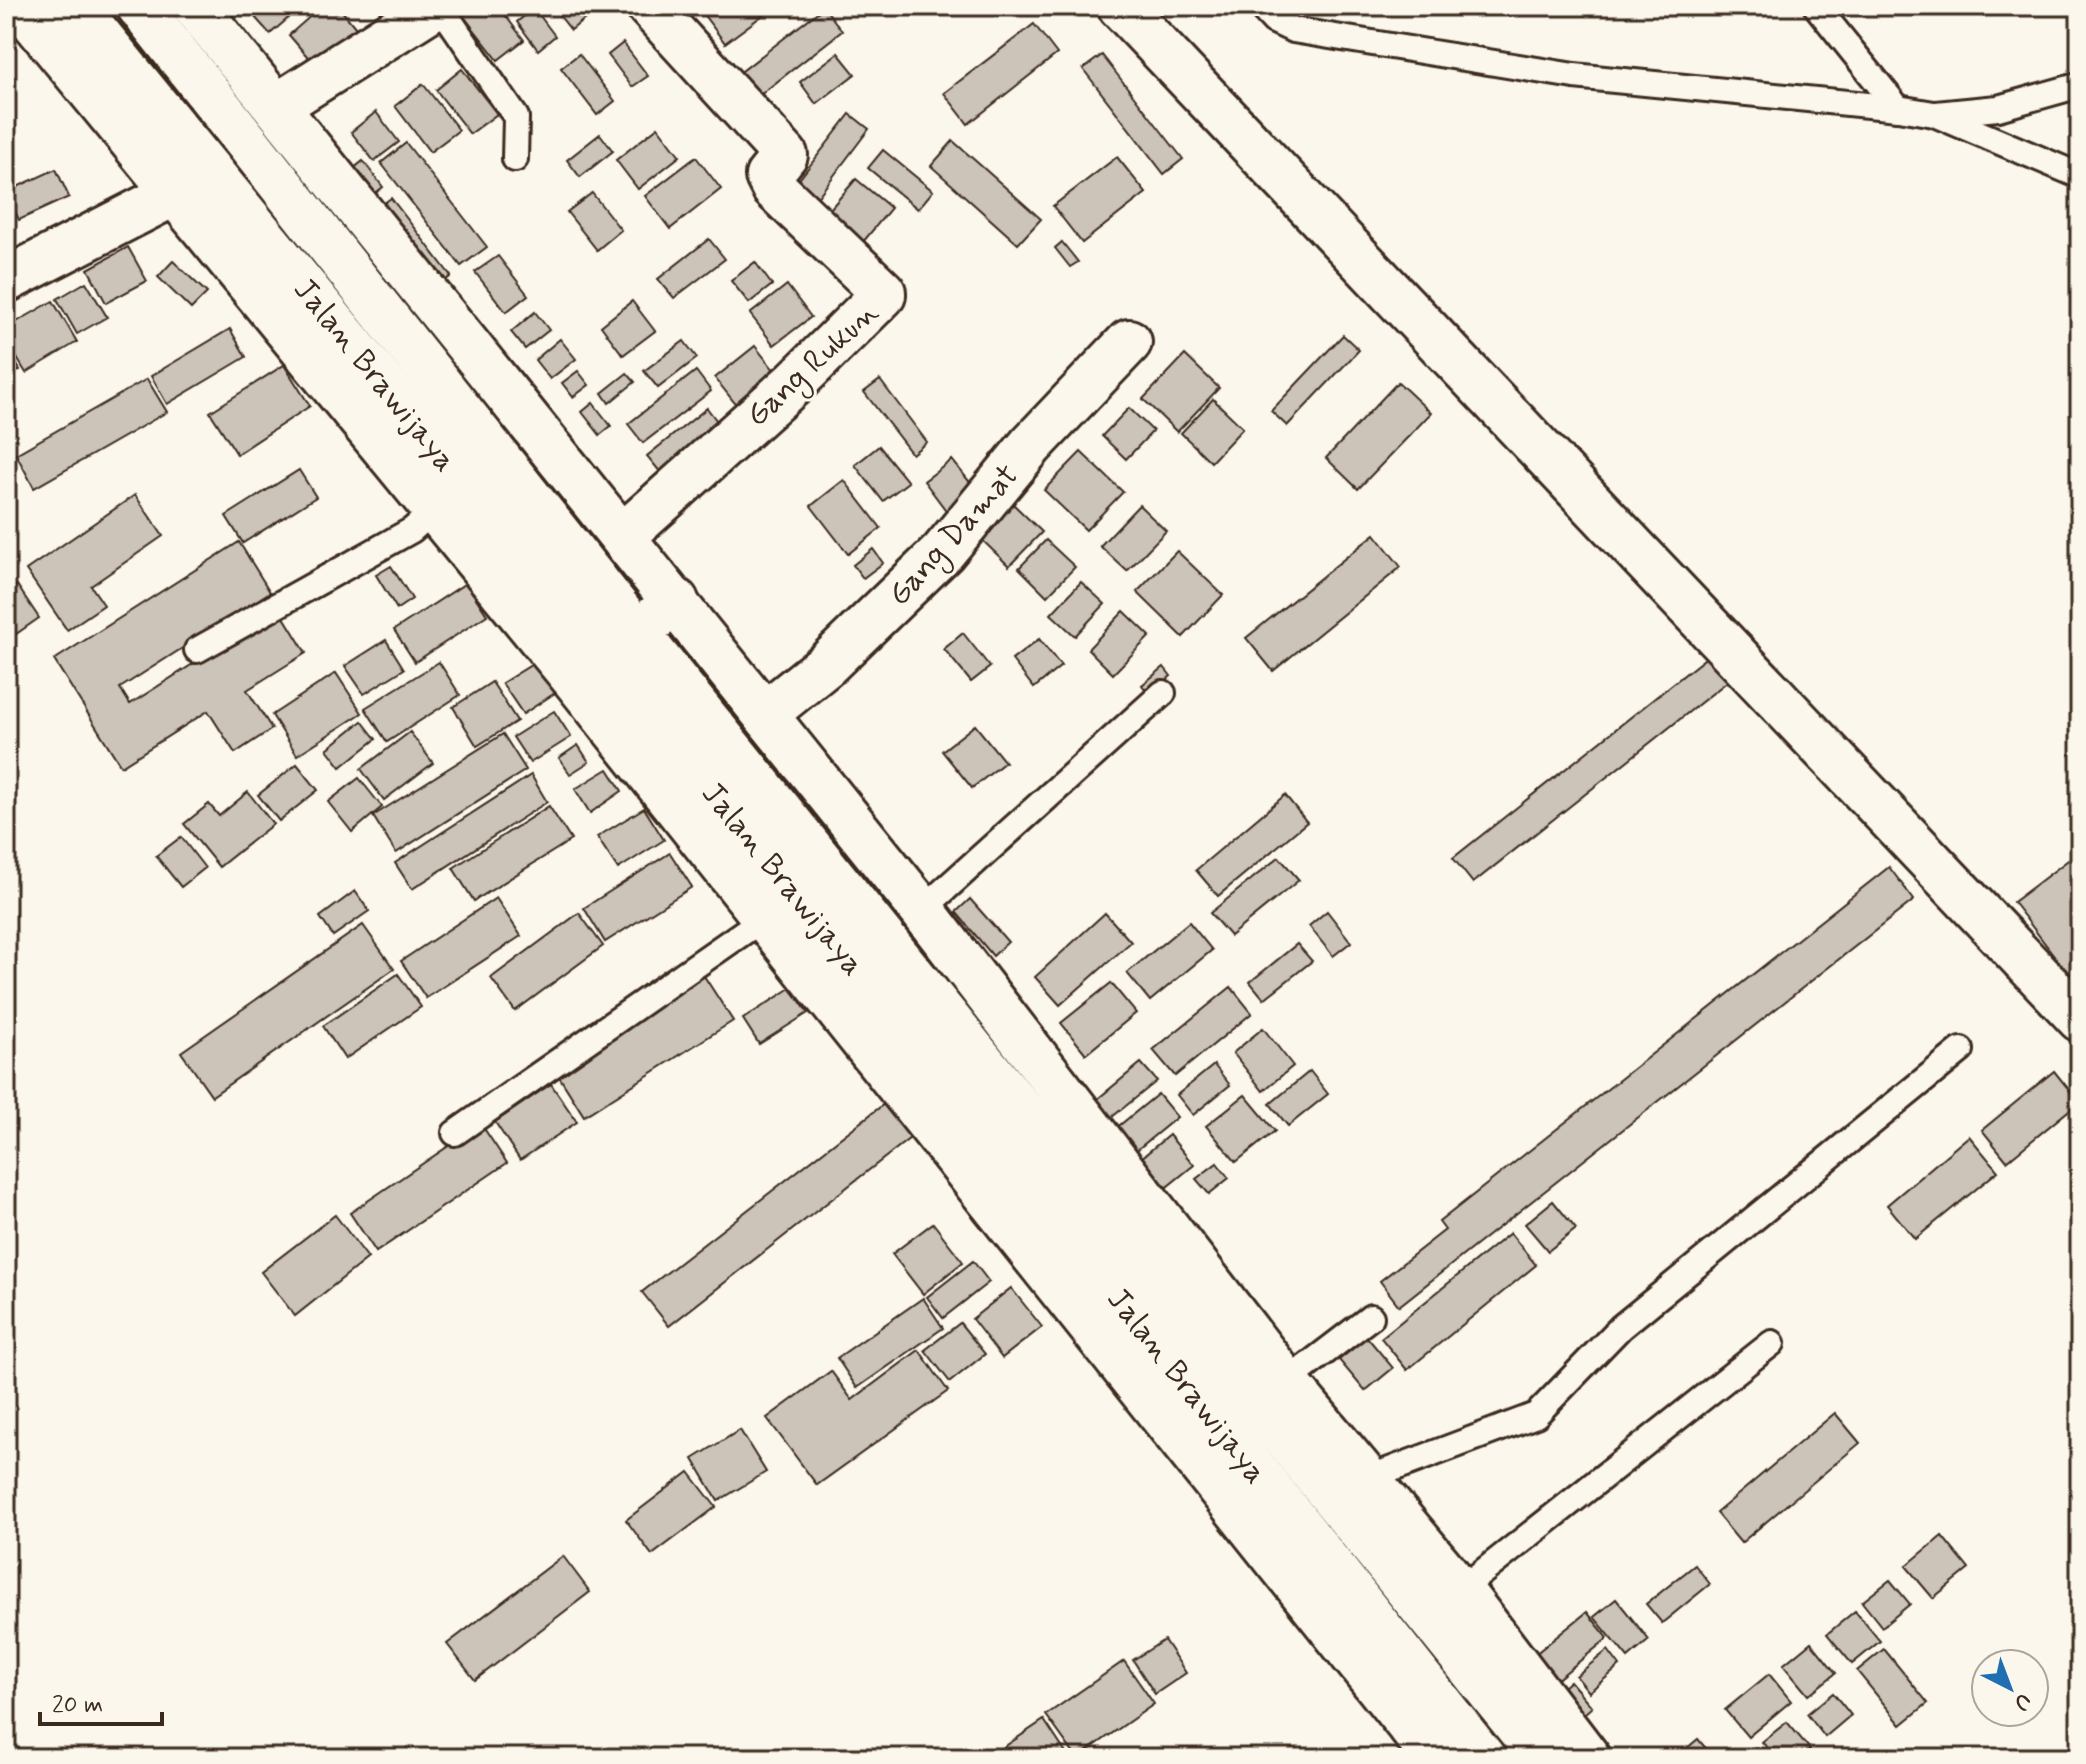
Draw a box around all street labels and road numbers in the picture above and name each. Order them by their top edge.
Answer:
street label: Jalan Brawijaya [283,270,466,481]
street label: Gang Rukun [737,292,889,438]
street label: Gang Damat [879,456,1030,616]
street label: Jalan Brawijaya [691,774,874,985]
street label: Jalan Brawijaya [1097,1280,1276,1493]

